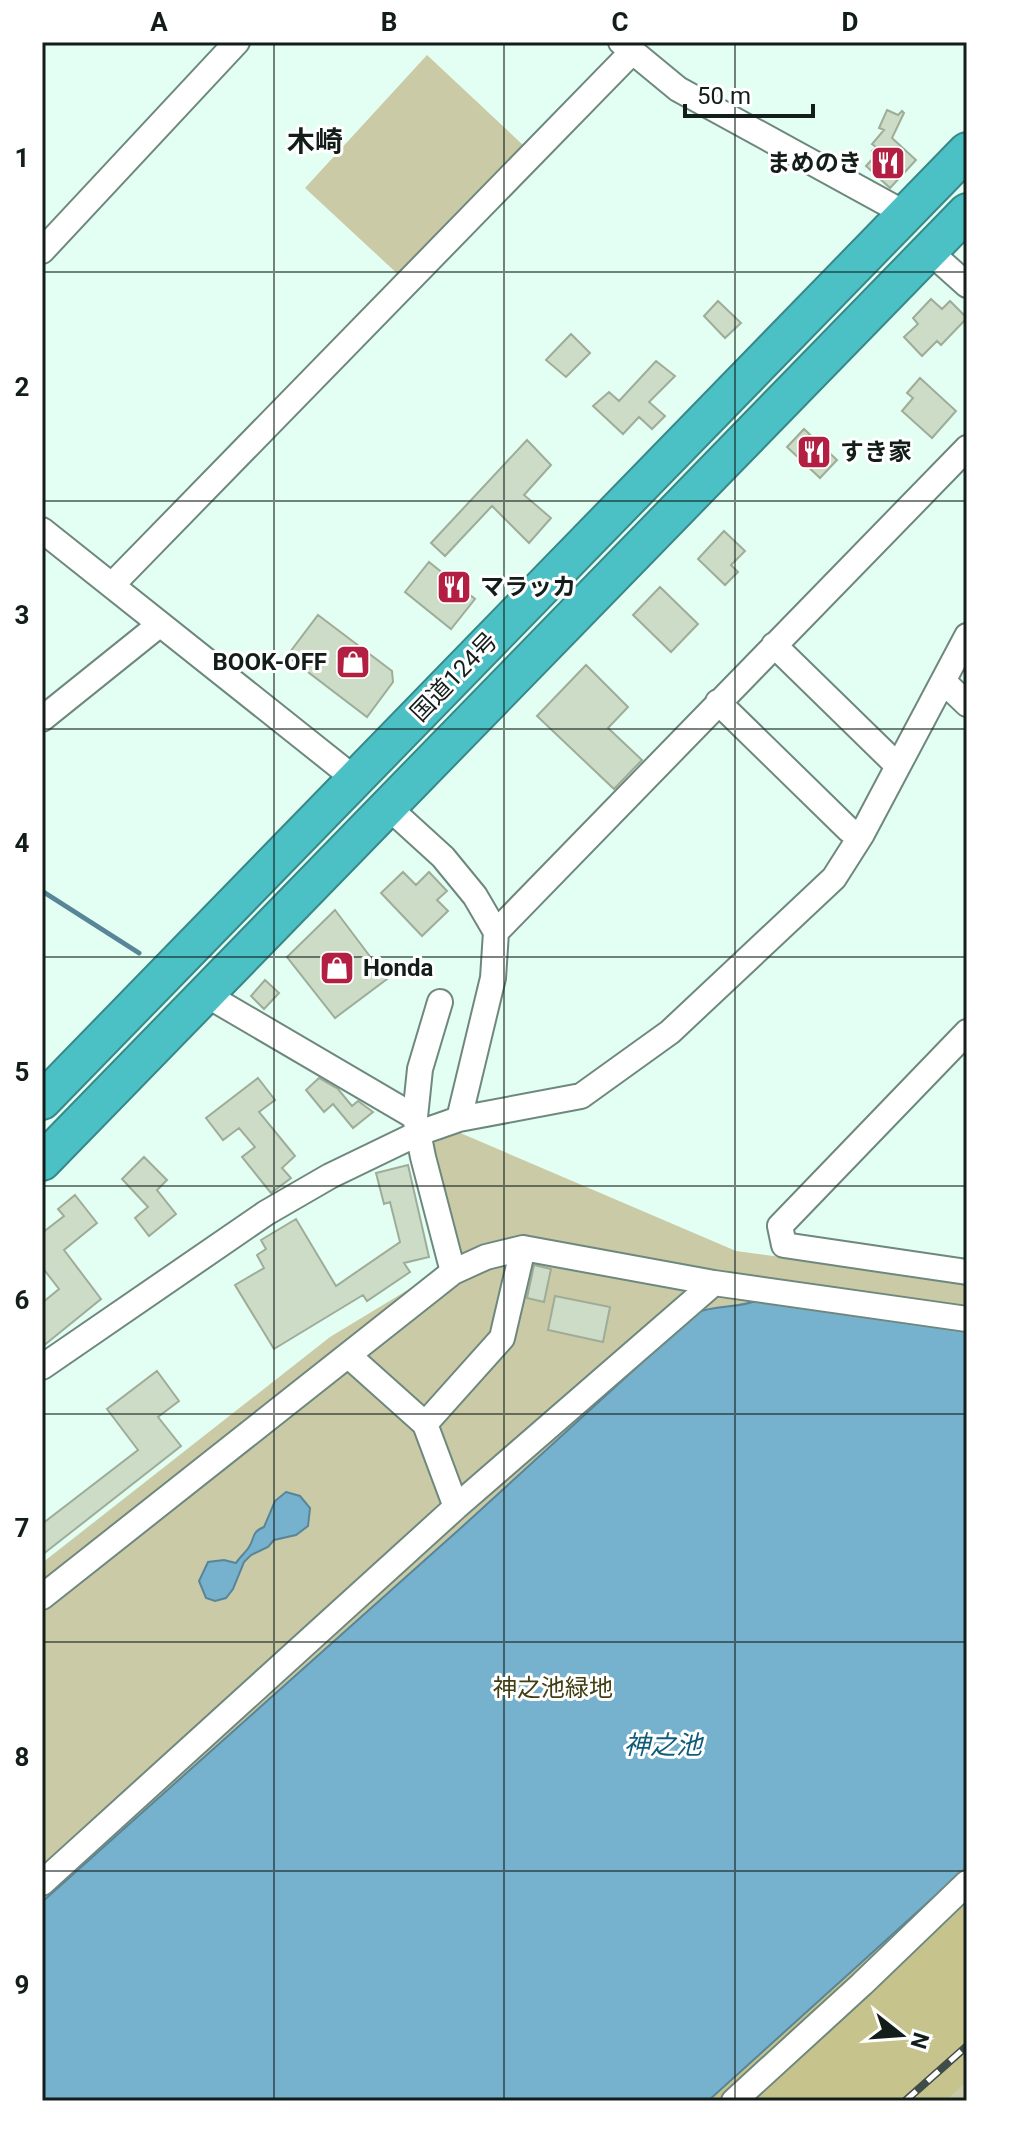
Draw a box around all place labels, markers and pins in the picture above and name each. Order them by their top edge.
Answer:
restaurant icon: まめのき [869,144,907,182]
place label: まめのき [767,149,862,177]
restaurant icon: すき家 [795,433,833,471]
place label: すき家 [840,438,912,466]
restaurant icon: マラッカ [435,568,473,606]
place label: マラッカ [480,573,576,601]
shop icon: BOOK-OFF [334,643,372,681]
place label: BOOK-OFF [213,648,327,676]
shop icon: Honda [318,949,356,987]
place label: Honda [363,954,433,982]

